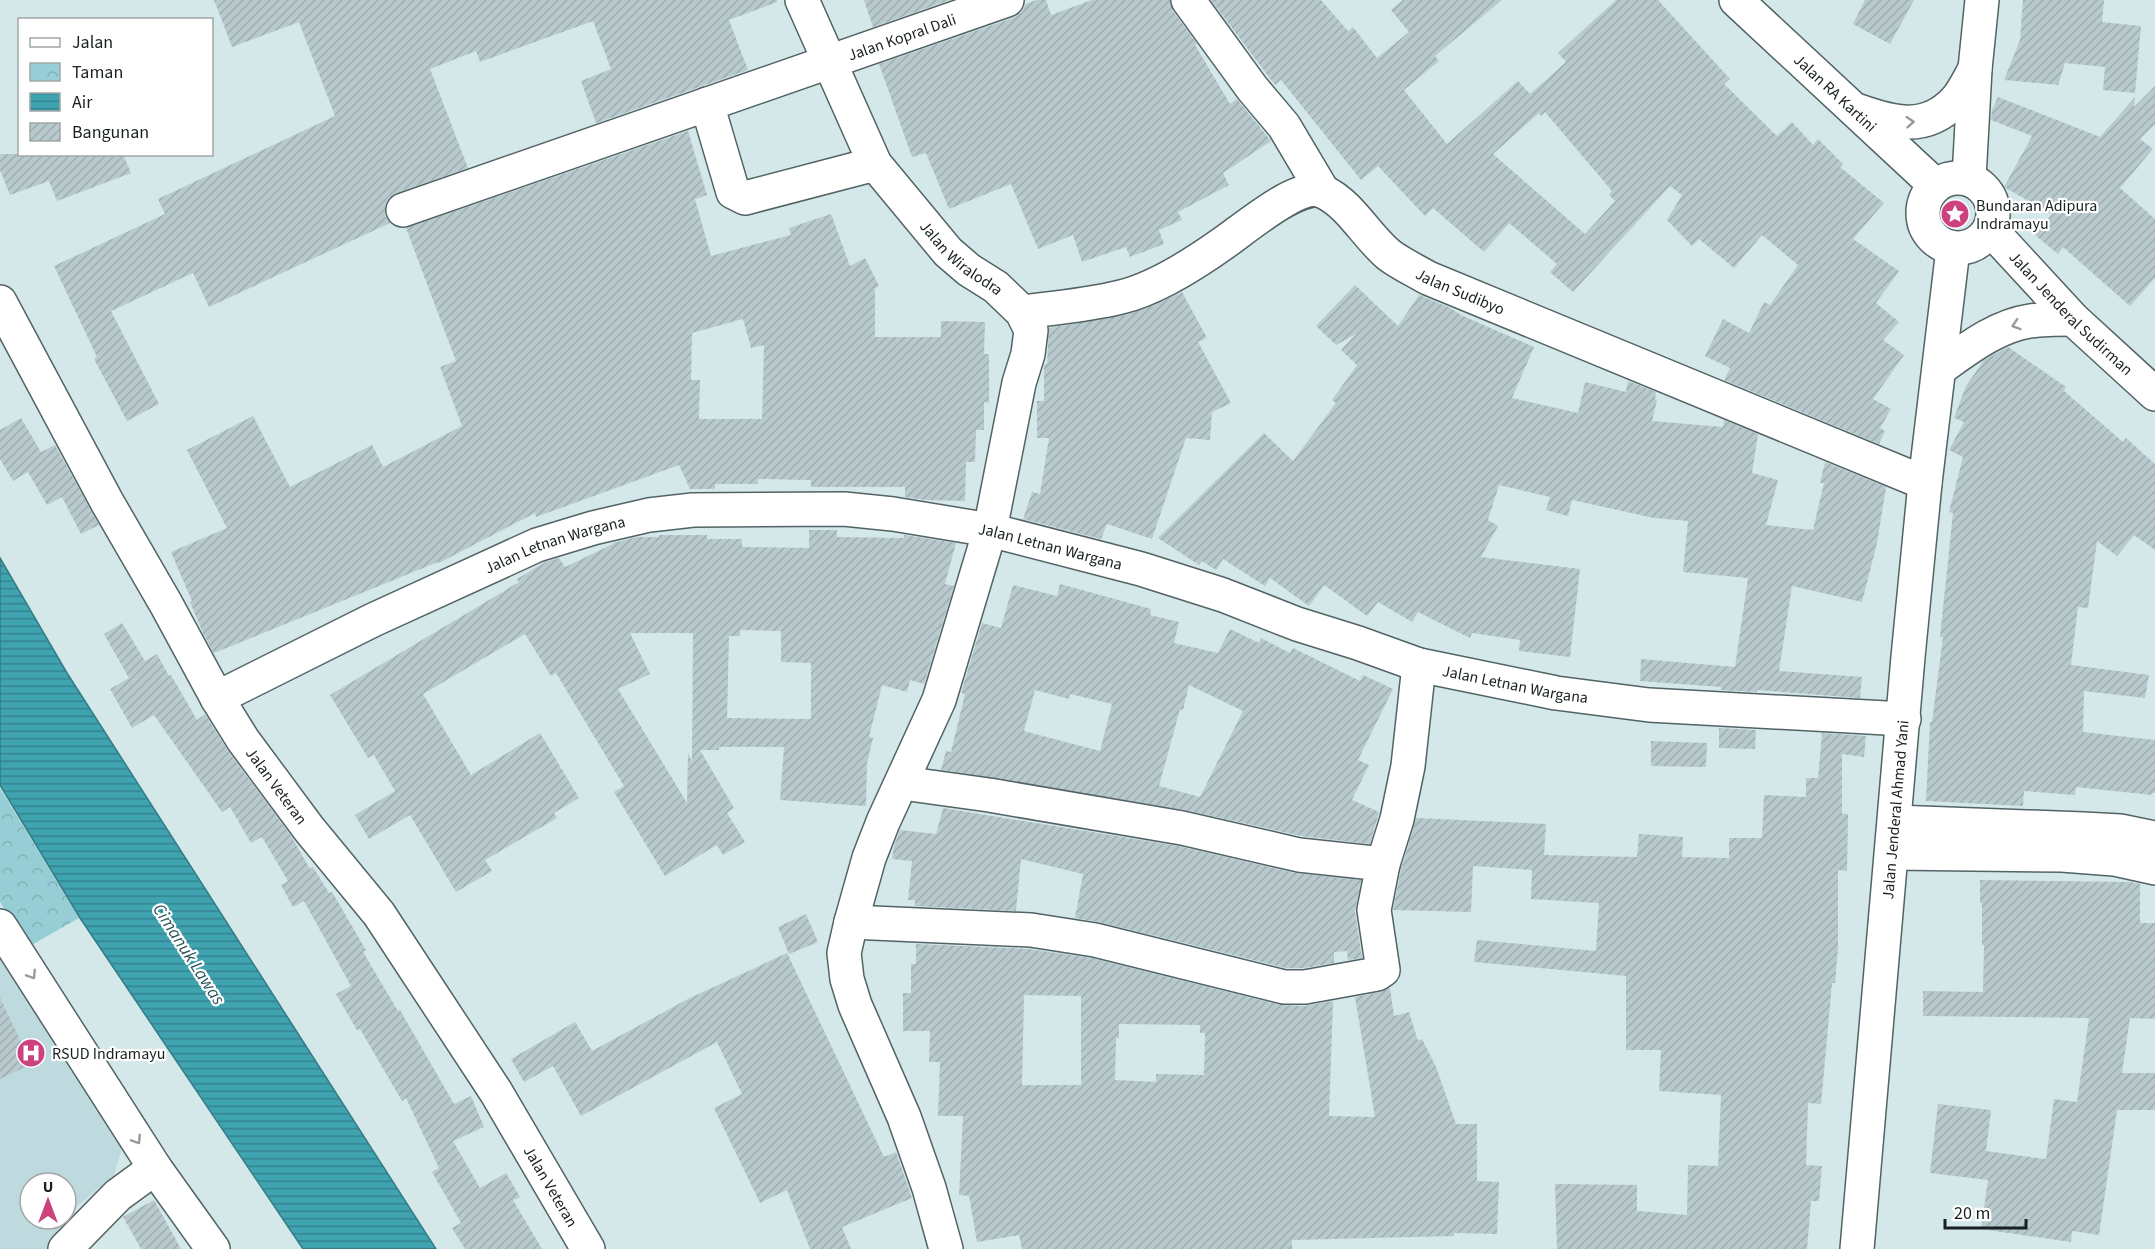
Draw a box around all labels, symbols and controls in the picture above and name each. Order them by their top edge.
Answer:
street label: Jalan Kopral Dali [845,9,959,67]
legend [18,18,213,156]
text: Jalan [72,30,113,55]
street label: Jalan RA Kartini [1789,49,1881,137]
text: Taman [72,60,123,85]
text: Air [72,90,93,115]
one-way arrow [1906,115,1915,128]
text: Bangunan [72,120,149,145]
place label: Bundaran Adipura Indramayu [1976,195,2097,235]
place icon: Bundaran Adipura Indramayu [1939,198,1971,230]
street label: Jalan Wiralodra [914,216,1008,300]
street label: Jalan Jenderal Sudirman [2004,247,2138,381]
street label: Jalan Sudibyo [1412,263,1508,321]
one-way arrow [2011,318,2022,330]
street label: Jalan Letnan Wargana [481,511,628,580]
street label: Jalan Letnan Wargana [977,518,1125,576]
street label: Jalan Letnan Wargana [1440,660,1589,709]
street label: Jalan Jenderal Ahmad Yani [1877,719,1915,900]
street label: Jalan Veteran [240,743,312,829]
water label: Cimanuk Lawas [146,899,231,1010]
one-way arrow [24,969,36,979]
hospital icon: RSUD Indramayu [15,1037,47,1069]
place label: RSUD Indramayu [52,1043,165,1065]
one-way arrow [129,1133,140,1144]
street label: Jalan Veteran [518,1142,583,1231]
north arrow [18,1171,78,1231]
text: U [43,1176,53,1198]
scale bar [1945,1192,2026,1230]
text: 20 m [1954,1201,1990,1226]

